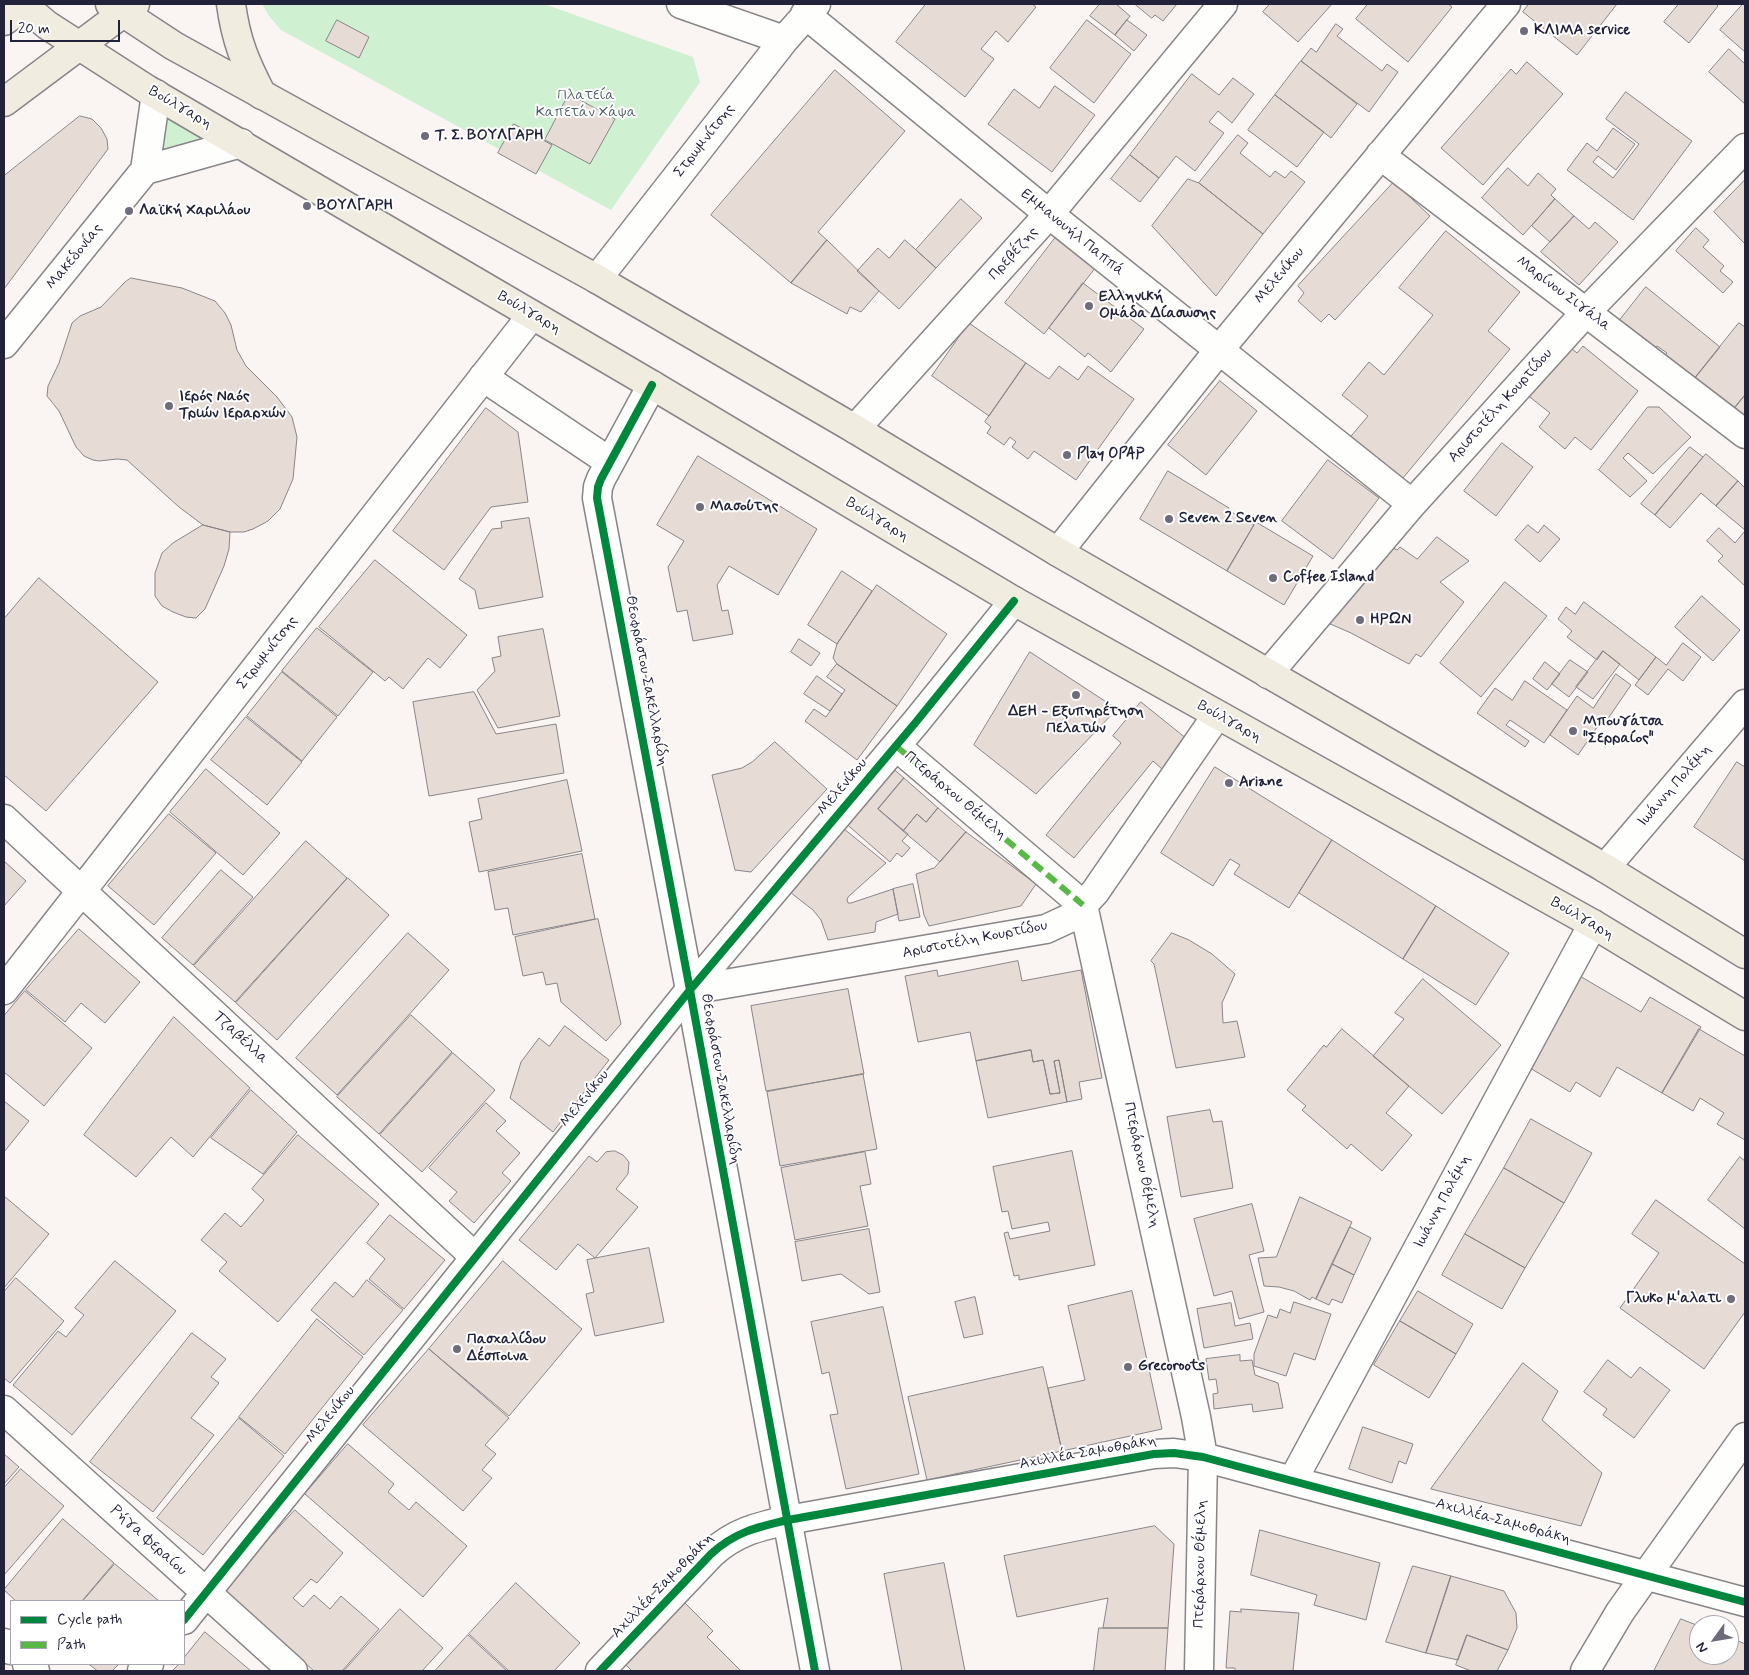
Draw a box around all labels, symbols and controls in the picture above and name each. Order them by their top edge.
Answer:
scale bar [12,10,122,42]
text: 20 m [18,19,50,39]
place label: KΛΙΜΑ service [1534,22,1630,40]
marker: KΛΙΜΑ service [1518,25,1530,37]
street label: Βούλγαρη [145,83,215,133]
park label: Πλατεία Καπετάν Χάψα [536,87,636,122]
street label: Στρωμνίτσης [671,101,739,181]
place label: Τ. Σ. ΒΟΥΛΓΑΡΗ [435,127,544,145]
marker: Τ. Σ. ΒΟΥΛΓΑΡΗ [419,130,431,142]
street label: Εμμανουήλ Παππά [1017,186,1127,280]
place label: ΒΟΥΛΓΑΡΗ [317,197,393,215]
marker: ΒΟΥΛΓΑΡΗ [301,200,313,212]
place label: Λαϊκή Χαριλάου [139,202,250,220]
marker: Λαϊκή Χαριλάου [123,205,135,217]
street label: Μακεδονίας [43,220,107,294]
street label: Πρεβέζης [985,224,1043,284]
street label: Μελενίκου [1251,244,1309,308]
street label: Μαρίνου Σιγάλα [1512,253,1614,335]
street label: Βούλγαρη [494,288,564,338]
place label: Ελληνική Ομάδα Δίασωσης [1099,288,1216,323]
marker: Ελληνική Ομάδα Δίασωσης [1083,300,1095,312]
street label: Αριστοτέλη Κουρτίδου [1445,345,1557,467]
place label: Ιερός Ναός Τριών Ιεραρχών [179,388,286,423]
marker: Ιερός Ναός Τριών Ιεραρχών [163,400,175,412]
place label: Play OPAP [1077,446,1144,464]
marker: Play OPAP [1061,449,1073,461]
street label: Βούλγαρη [842,494,912,546]
place label: Μασούτης [710,498,778,516]
marker: Μασούτης [694,501,706,513]
place label: Seven 2 Seven [1179,510,1277,528]
marker: Seven 2 Seven [1163,513,1175,525]
place label: Coffee Island [1283,569,1374,587]
marker: Coffee Island [1267,572,1279,584]
street label: Θεοφράστου Σακελλαρίδη [621,594,671,768]
place label: ΗΡΩΝ [1370,611,1411,629]
street label: Στρωμνίτσης [234,613,302,693]
marker: ΗΡΩΝ [1354,614,1366,626]
marker: ΔΕΗ - Εξυπηρέτηση Πελατών [1070,689,1082,701]
street label: Βούλγαρη [1194,697,1264,747]
place label: ΔΕΗ - Εξυπηρέτηση Πελατών [1008,703,1144,738]
place label: Μπουγάτσα "Σερραίος" [1583,713,1664,748]
marker: Μπουγάτσα "Σερραίος" [1567,725,1579,737]
street label: Ιωάννη Πολέμη [1634,741,1716,831]
street label: Πτεράρχου Θέμελη [900,748,1010,844]
street label: Μελενίκου [814,755,872,819]
place label: Ariane [1239,774,1283,792]
marker: Ariane [1223,777,1235,789]
street label: Βούλγαρη [1547,894,1617,944]
street label: Αριστοτέλη Κουρτίδου [901,917,1049,963]
street label: Θεοφράστου Σακελλαρίδη [696,992,744,1166]
street label: Τζαβέλλα [209,1008,271,1068]
street label: Μελενίκου [556,1067,614,1131]
street label: Πτεράρχου Θέμελη [1119,1100,1163,1230]
street label: Ιωάννη Πολέμη [1411,1152,1475,1252]
place label: Γλυκο μ'αλατι [1626,1290,1721,1308]
marker: Γλυκο μ'αλατι [1725,1293,1737,1305]
place label: Πασχαλίδου Δέσποινα [467,1331,546,1366]
marker: Πασχαλίδου Δέσποινα [451,1343,463,1355]
place label: Grecoroots [1138,1358,1205,1376]
marker: Grecoroots [1122,1361,1134,1373]
street label: Μελενίκου [302,1383,360,1447]
street label: Αχιλλέα Σαμοθράκη [1018,1432,1158,1474]
street label: Αχιλλέα Σαμοθράκη [1434,1495,1572,1549]
street label: Πτεράρχου Θέμελη [1191,1500,1211,1628]
street label: Ρήγα Φεραίου [106,1502,190,1580]
street label: Αχιλλέα Σαμοθράκη [608,1530,718,1642]
legend [10,1600,185,1665]
text: Cycle path [57,1610,122,1630]
north arrow [1689,1615,1739,1665]
text: Path [57,1635,86,1655]
text: N [1692,1639,1712,1656]

